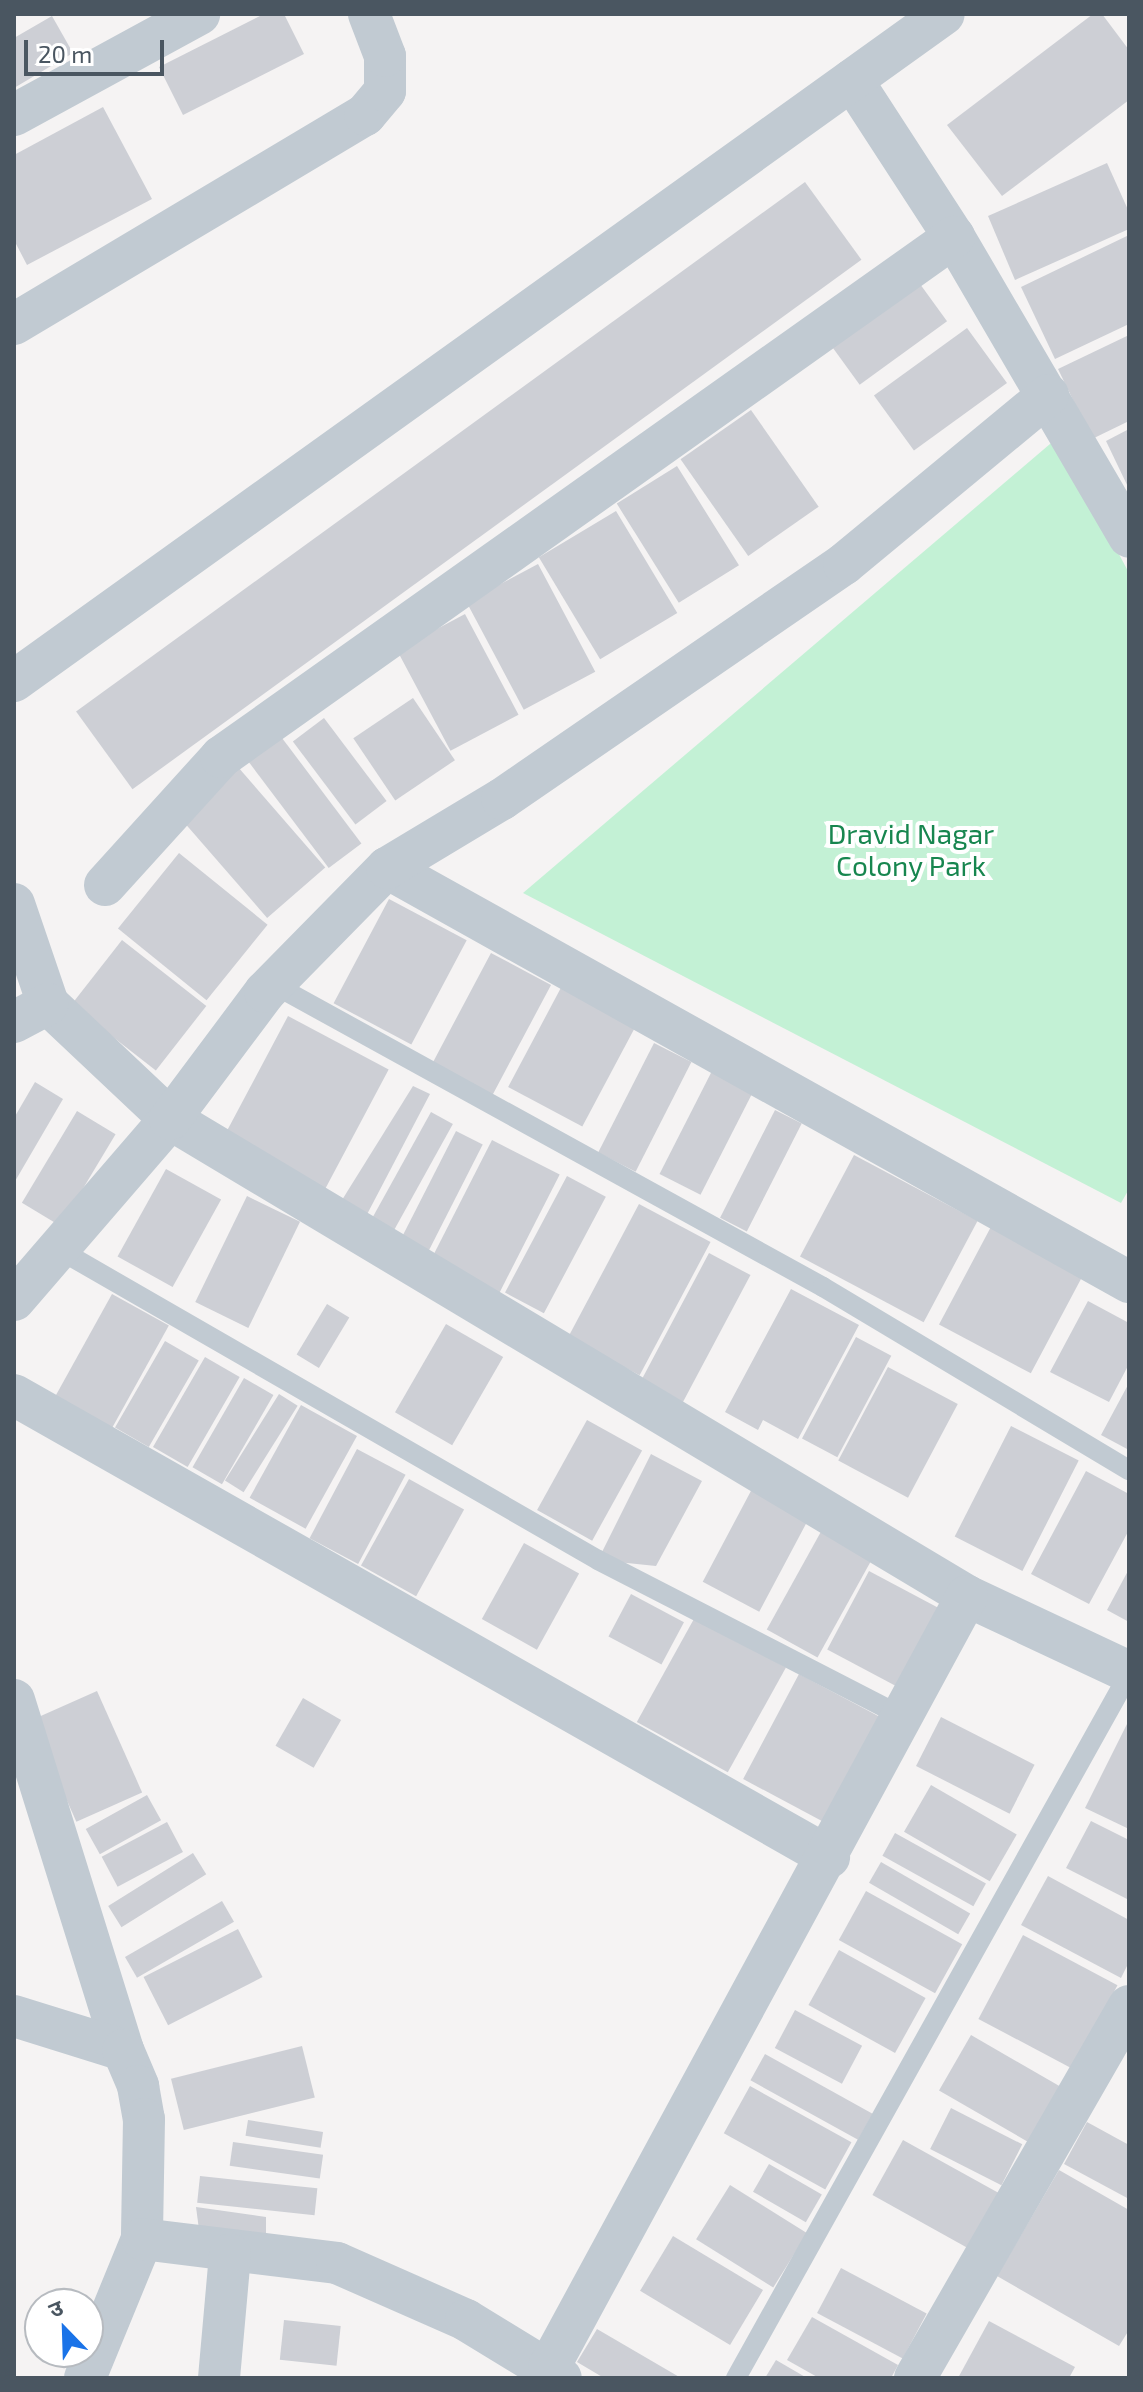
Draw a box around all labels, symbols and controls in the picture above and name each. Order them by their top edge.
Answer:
scale bar [28,24,168,74]
text: 20 m [38,39,92,68]
park label: Dravid Nagar Colony Park [828,816,994,882]
north arrow [24,2288,104,2368]
text: उ [44,2293,66,2322]

